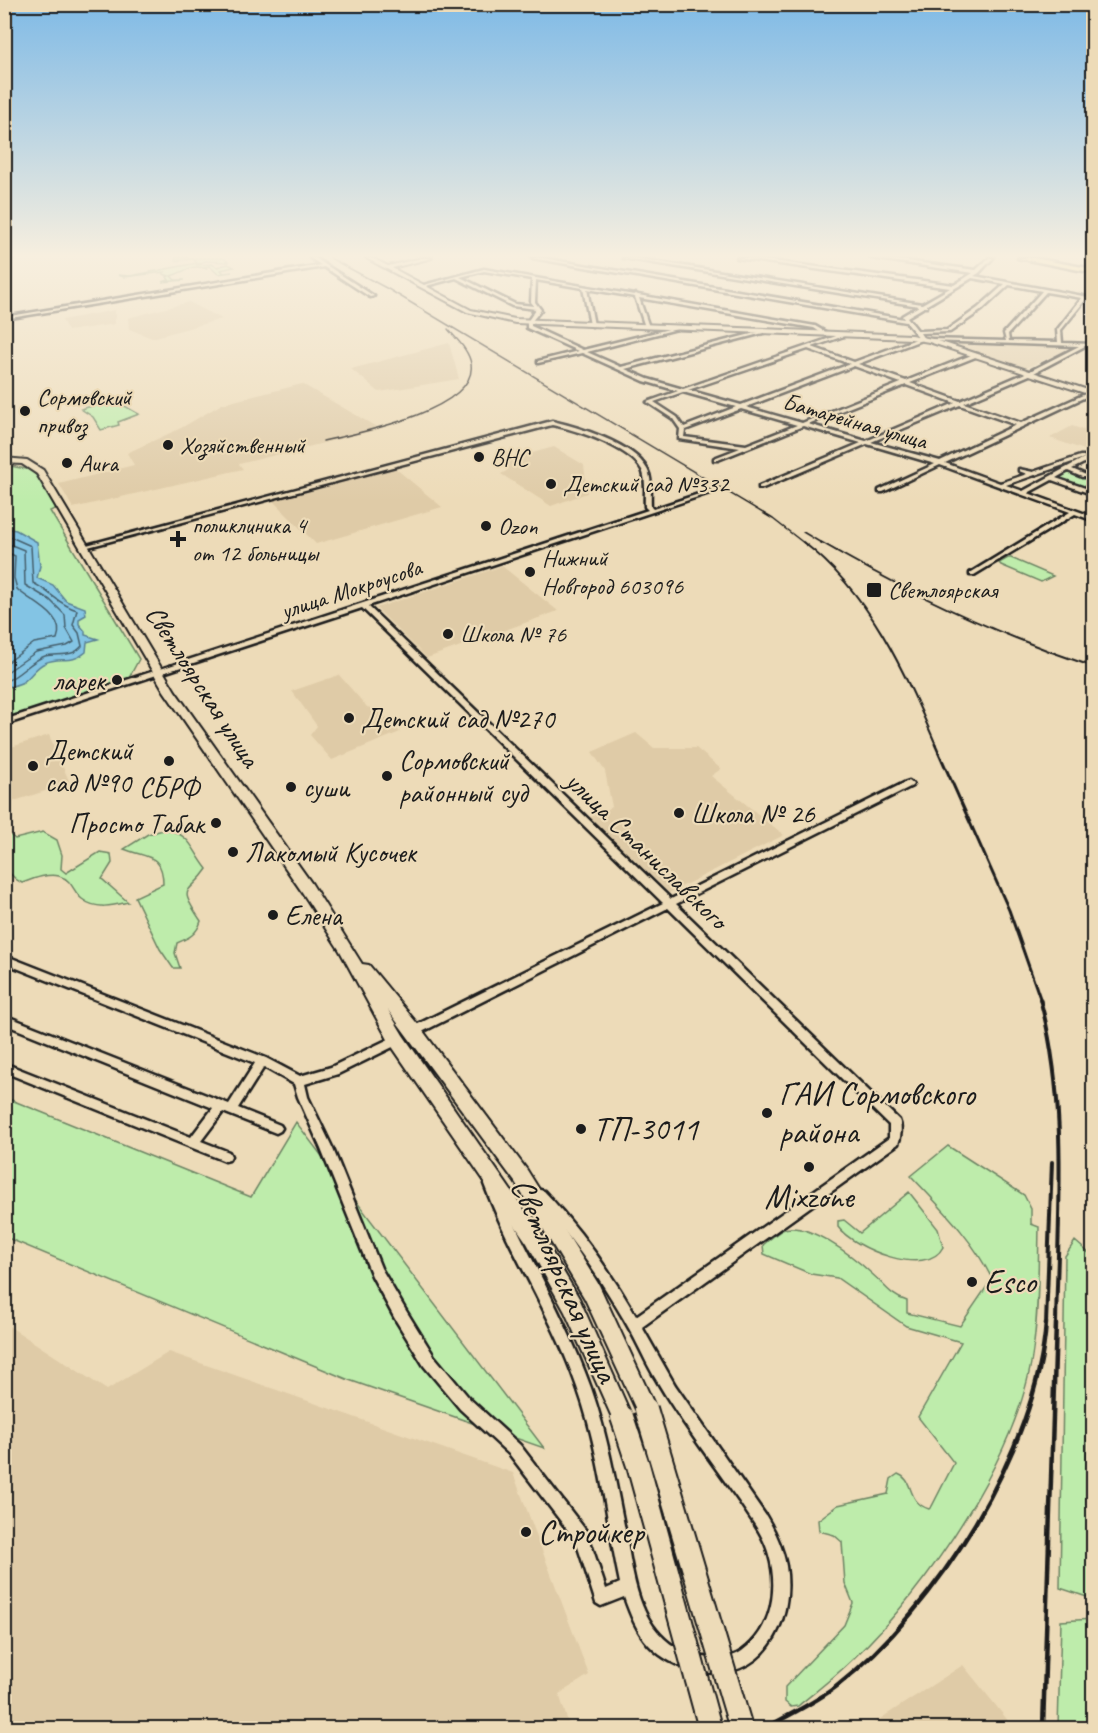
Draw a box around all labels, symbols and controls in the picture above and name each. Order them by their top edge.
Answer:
place label: Сормовский привоз [37,382,133,441]
street label: Батарейная улица [779,386,932,456]
marker: Сормовский привоз [18,404,32,418]
place label: Хозяйственный [180,430,307,461]
marker: Хозяйственный [161,438,175,452]
place label: ВНС [491,442,531,472]
place label: Aura [79,448,119,478]
marker: ВНС [472,450,486,464]
marker: Aura [60,456,74,470]
place label: Детский сад №332 [563,469,731,499]
marker: Детский сад №332 [544,477,558,491]
place label: поликлиника 4 от 12 больницы [192,510,321,568]
place label: Ozon [498,511,538,541]
marker: Ozon [479,519,493,533]
marker: поликлиника 4 от 12 больницы [169,530,187,548]
place label: Нижний Новгород 603096 [542,543,684,601]
street label: улица Мокроусова [275,552,426,626]
marker: Нижний Новгород 603096 [523,565,537,579]
place label: Светлоярская [888,575,999,605]
marker: Светлоярская [865,581,883,599]
street label: Светлоярская улица [138,598,269,775]
place label: Школа № 76 [460,619,567,649]
marker: Школа № 76 [441,627,455,641]
place label: ларек [53,663,107,698]
marker: ларек [110,673,124,687]
place label: Детский сад №270 [361,701,557,736]
marker: Детский сад №270 [342,711,356,725]
place label: Детский сад №90 [45,733,134,800]
place label: Сормовский районный суд [399,743,530,810]
marker: СБРФ [162,754,176,768]
marker: Детский сад №90 [26,759,40,773]
street label: улица Станиславского [557,762,738,939]
marker: Сормовский районный суд [380,769,394,783]
place label: СБРФ [139,770,202,805]
place label: суши [303,770,351,805]
marker: суши [284,780,298,794]
place label: Школа № 26 [691,796,816,831]
place label: Просто Табак [69,806,207,841]
marker: Школа № 26 [672,806,686,820]
marker: Просто Табак [209,816,223,830]
place label: Лакомый Кусочек [245,835,418,870]
marker: Лакомый Кусочек [226,845,240,859]
place label: Елена [285,898,344,933]
marker: Елена [266,908,280,922]
place label: ГАИ Сормовского района [779,1073,977,1153]
marker: ГАИ Сормовского района [760,1106,774,1120]
place label: ТП-3011 [593,1108,700,1150]
marker: ТП-3011 [574,1122,588,1136]
marker: Mixzone [802,1160,816,1174]
street label: Светлоярская улица [501,1171,629,1390]
place label: Mixzone [764,1176,856,1218]
place label: Esco [984,1261,1038,1303]
marker: Esco [965,1275,979,1289]
place label: Стройкер [538,1511,646,1553]
marker: Стройкер [519,1525,533,1539]

